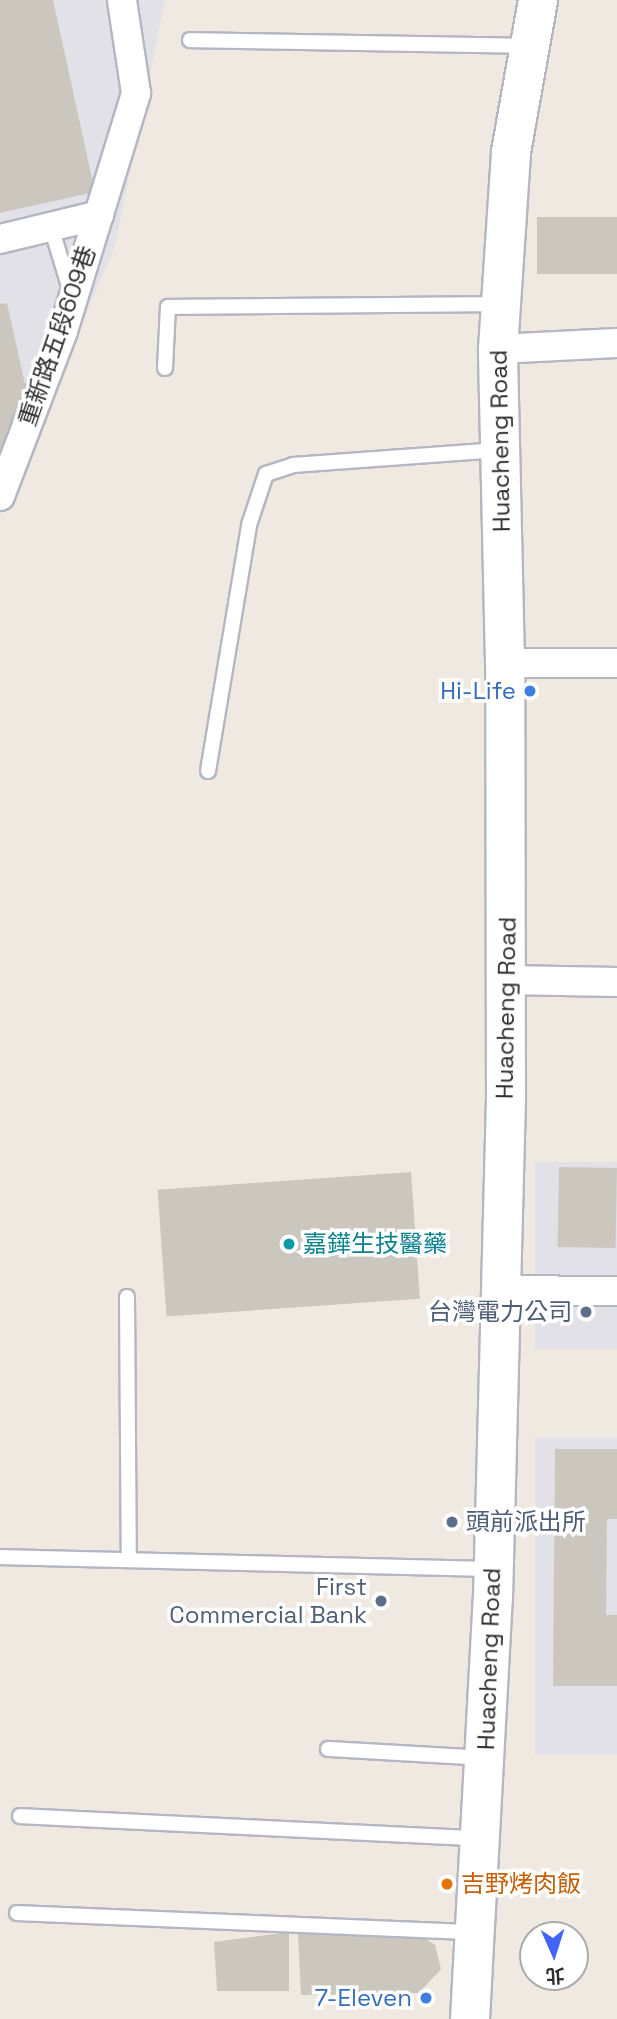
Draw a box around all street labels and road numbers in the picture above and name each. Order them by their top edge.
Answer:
street label: 重新路五段609巷 [13,242,101,430]
street label: Huacheng Road [484,350,516,532]
street label: Huacheng Road [490,917,522,1099]
street label: Huacheng Road [471,1567,507,1751]

